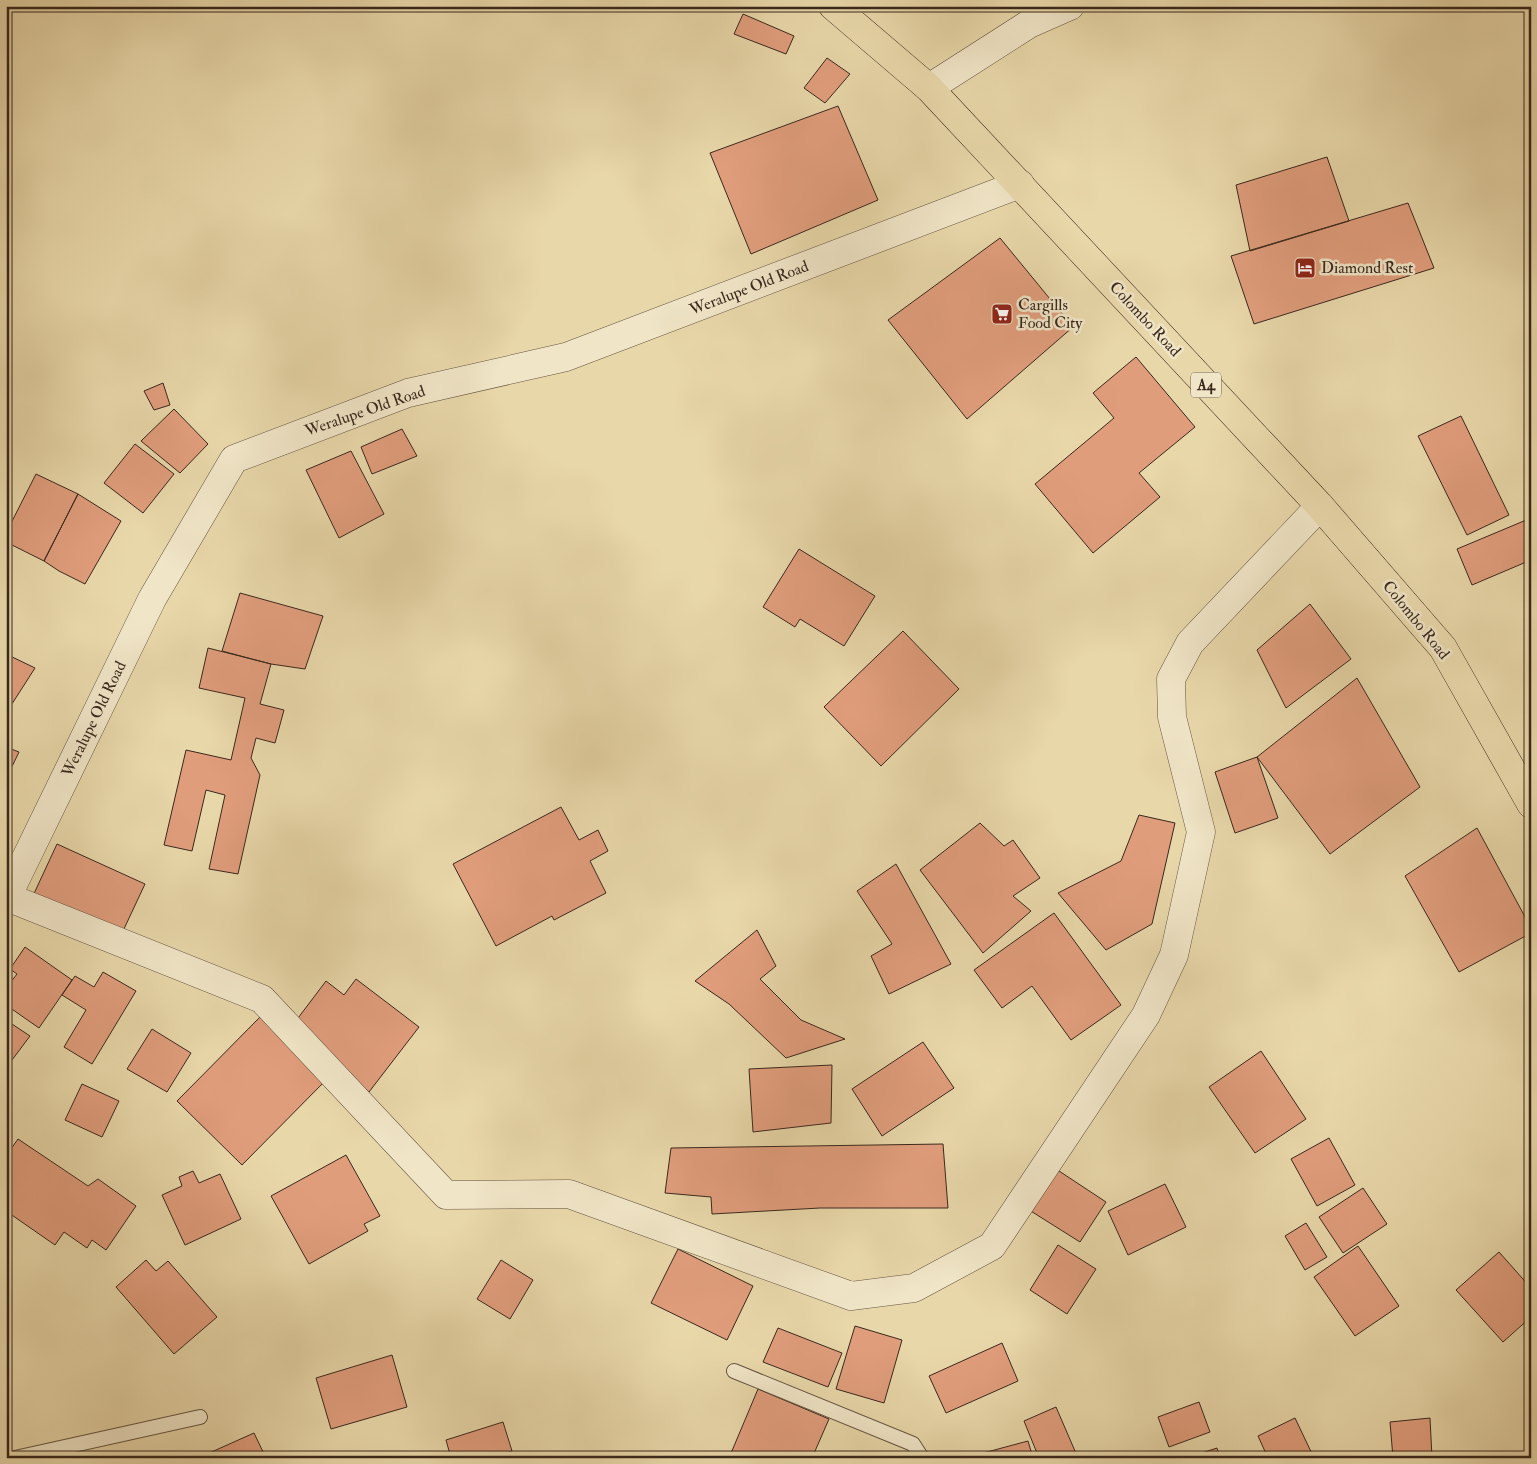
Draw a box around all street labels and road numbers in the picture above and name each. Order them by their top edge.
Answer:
street label: Weralupe Old Road [686,256,812,321]
street label: Colombo Road [1105,277,1185,361]
road number: A4 [1191,372,1221,398]
street label: Weralupe Old Road [301,381,428,442]
street label: Colombo Road [1378,576,1454,664]
street label: Weralupe Old Road [57,658,132,781]

